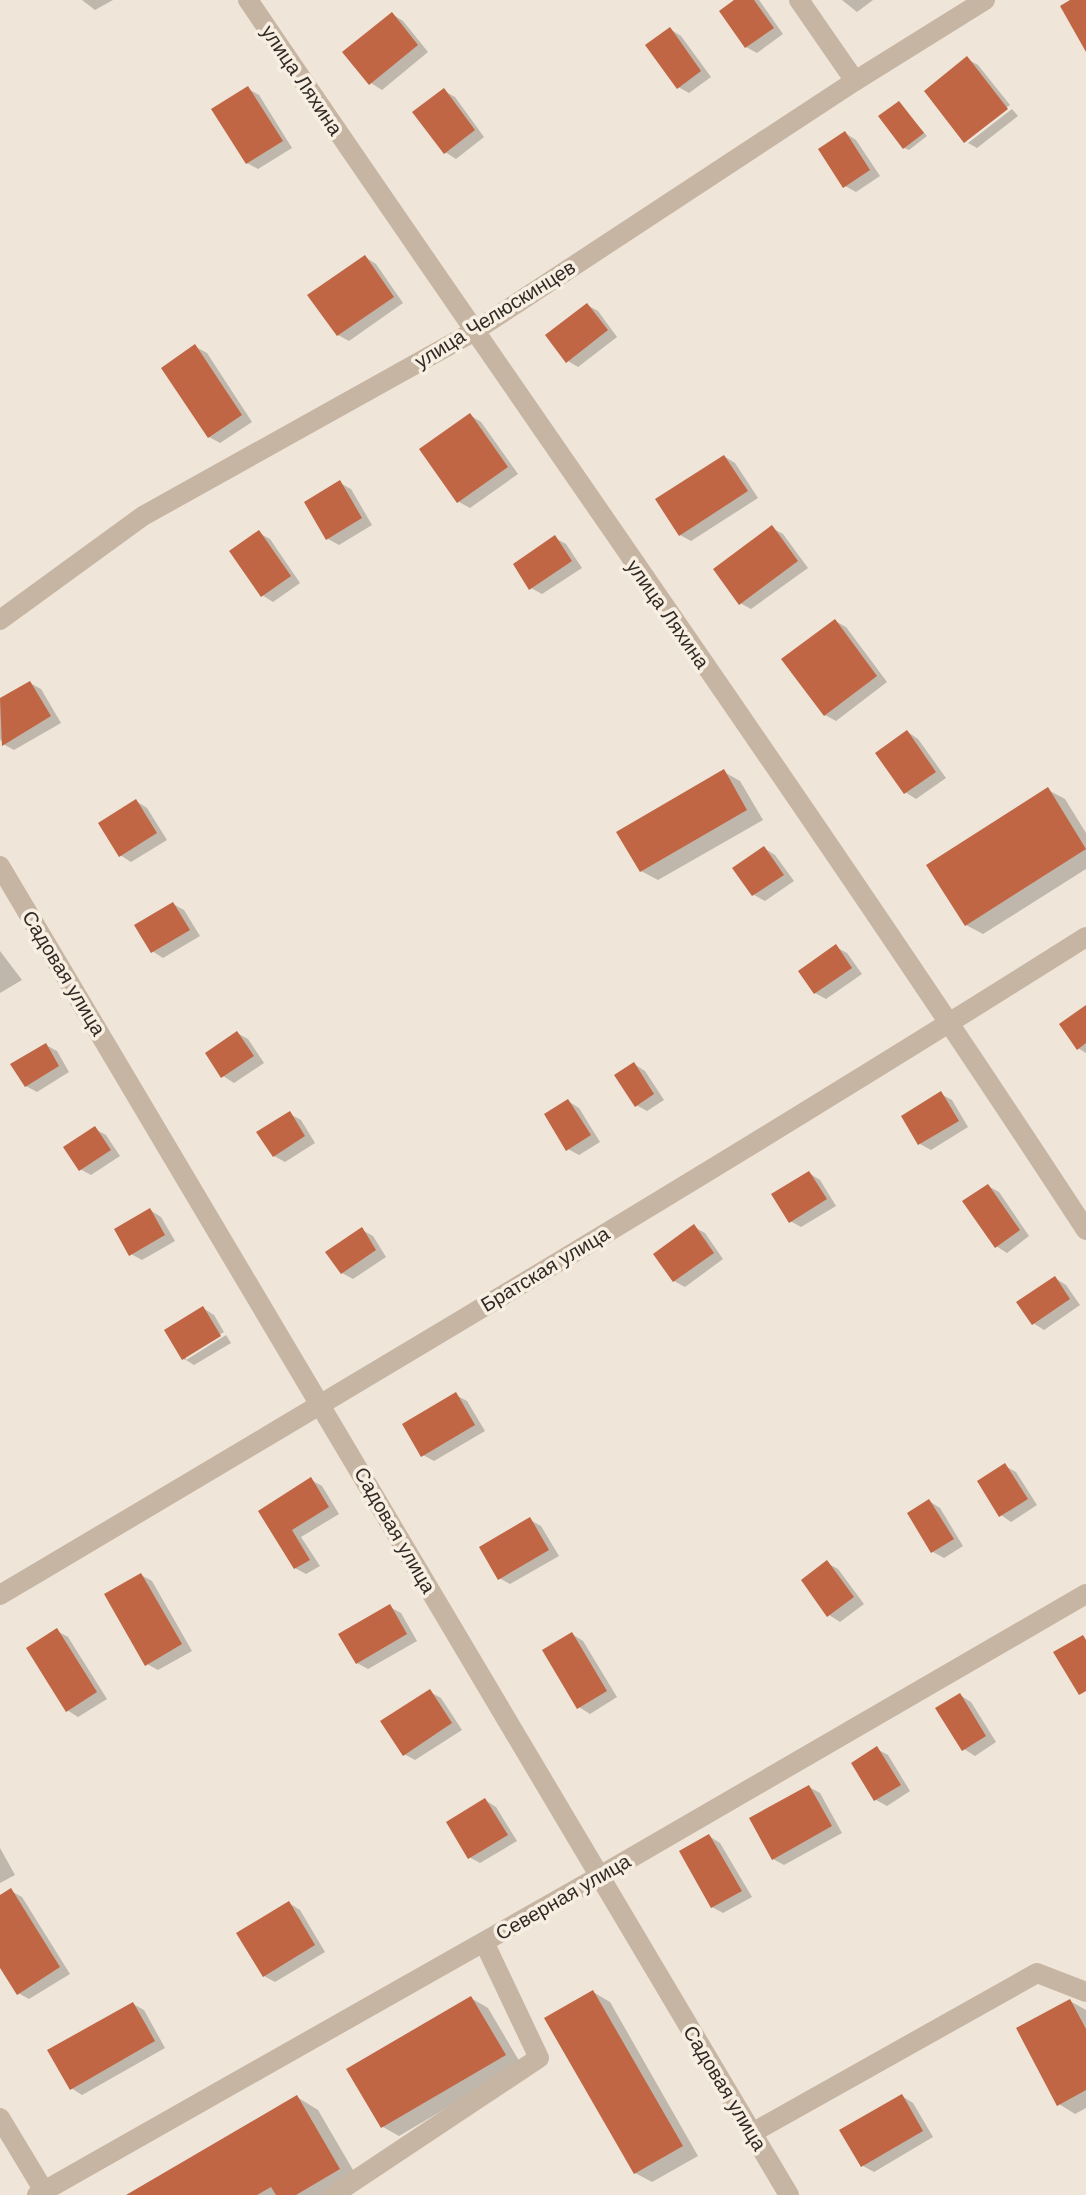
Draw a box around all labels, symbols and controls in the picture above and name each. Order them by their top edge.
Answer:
street label: улица Ляхина [257,21,347,140]
street label: улица Челюскинцев [411,256,579,372]
street label: улица Ляхина [622,555,714,673]
street label: Садовая улица [18,907,110,1040]
street label: Братская улица [477,1222,614,1316]
street label: Садовая улица [350,1463,440,1598]
street label: Северная улица [492,1849,635,1944]
street label: Садовая улица [679,2022,771,2155]

